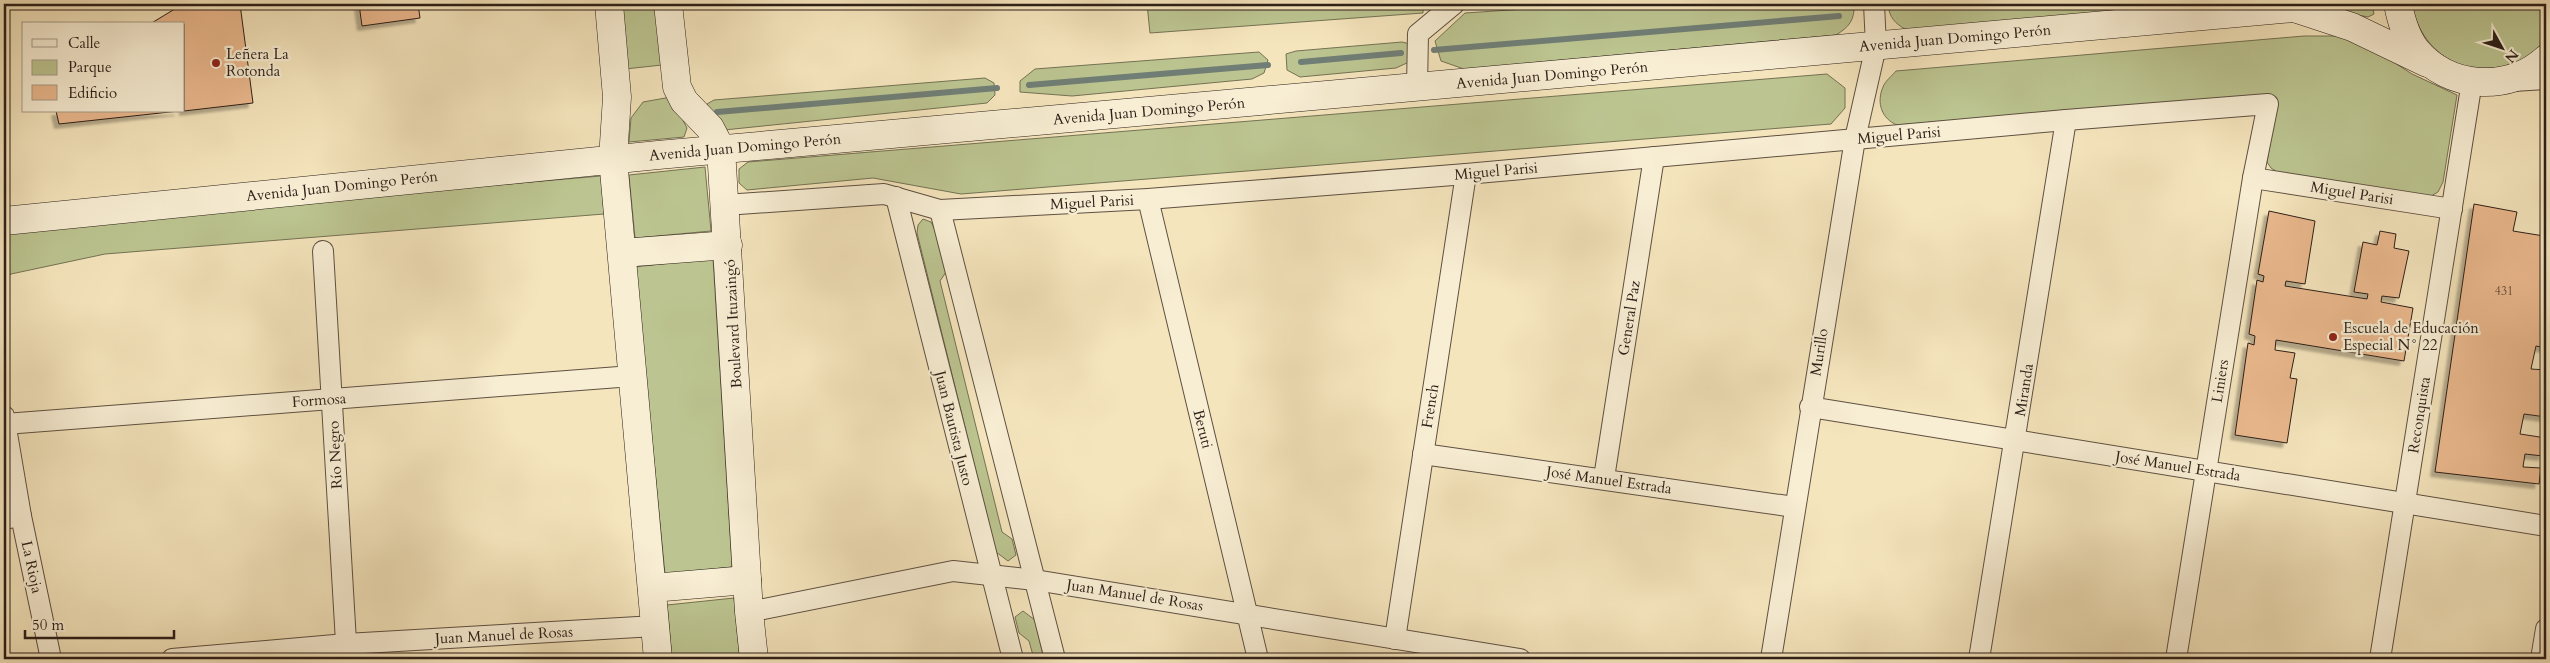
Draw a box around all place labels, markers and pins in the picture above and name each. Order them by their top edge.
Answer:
place label: Leñera La Rotonda [226,44,289,81]
marker: Leñera La Rotonda [210,57,222,69]
place label: Escuela de Educación Especial N° 22 [2343,318,2479,355]
marker: Escuela de Educación Especial N° 22 [2327,331,2339,343]

